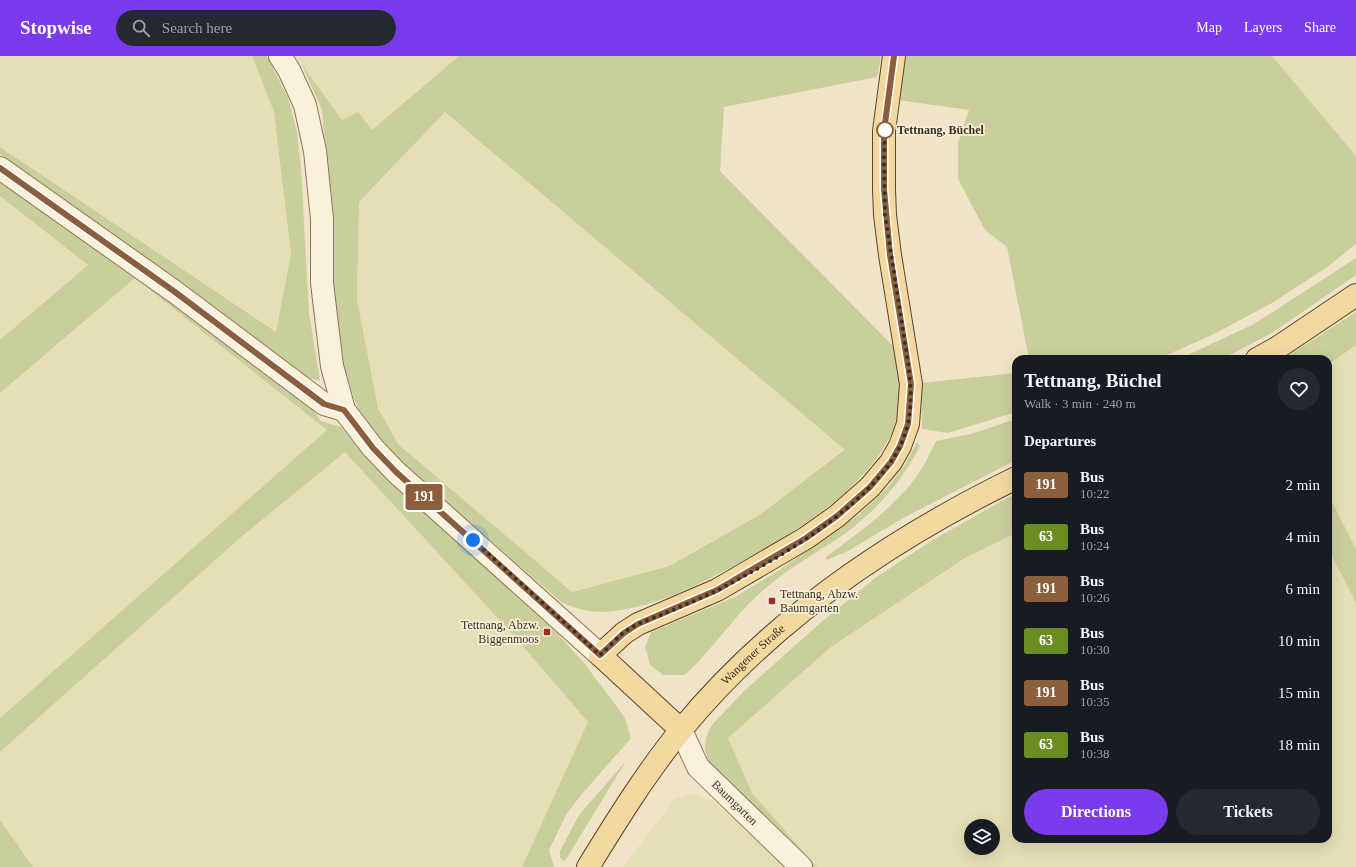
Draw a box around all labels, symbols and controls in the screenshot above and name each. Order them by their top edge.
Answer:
search box [116,10,396,46]
text: Stopwise [20,17,92,38]
icon: search [130,17,152,39]
text: Search here [162,20,232,36]
text: Map [1196,20,1222,35]
text: Layers [1244,20,1282,35]
text: Share [1304,20,1336,35]
marker: Tettnang, Büchel [876,121,894,139]
place label: Tettnang, Büchel [897,123,985,137]
button: heart [1278,368,1320,410]
text: Tettnang, Büchel [1024,370,1162,391]
text: Walk · 3 min · 240 m [1024,396,1136,411]
text: Departures [1024,433,1096,449]
text: Bus [1080,469,1104,485]
text: 191 [1036,477,1057,492]
text: 2 min [1285,477,1320,493]
line badge: 191 [401,484,447,510]
text: 10:22 [1080,486,1110,501]
text: 191 [414,489,435,504]
text: Bus [1080,521,1104,537]
text: 63 [1039,529,1053,544]
text: 4 min [1285,529,1320,545]
your location [463,530,483,550]
text: 10:24 [1080,538,1110,553]
text: Bus [1080,573,1104,589]
text: 191 [1036,581,1057,596]
text: 6 min [1285,581,1320,597]
place label: Tettnang, Abzw. Baumgarten [780,587,858,615]
text: 10:26 [1080,590,1110,605]
marker: Tettnang, Abzw. Baumgarten [767,596,777,606]
place label: Tettnang, Abzw. Biggenmoos [461,618,539,646]
street label: Wangener Straße [718,622,788,688]
text: Bus [1080,625,1104,641]
marker: Tettnang, Abzw. Biggenmoos [542,627,552,637]
text: 63 [1039,633,1053,648]
text: 10 min [1278,633,1320,649]
text: 10:30 [1080,642,1110,657]
text: Bus [1080,677,1104,693]
text: 191 [1036,685,1057,700]
text: 15 min [1278,685,1320,701]
text: 10:35 [1080,694,1110,709]
text: Bus [1080,729,1104,745]
text: 63 [1039,737,1053,752]
text: 18 min [1278,737,1320,753]
text: 10:38 [1080,746,1110,761]
street label: Baumgarten [709,777,761,828]
button: Directions [1024,789,1168,835]
button: Tickets [1176,789,1320,835]
map controls [964,819,1000,855]
button: layers [964,819,1000,855]

